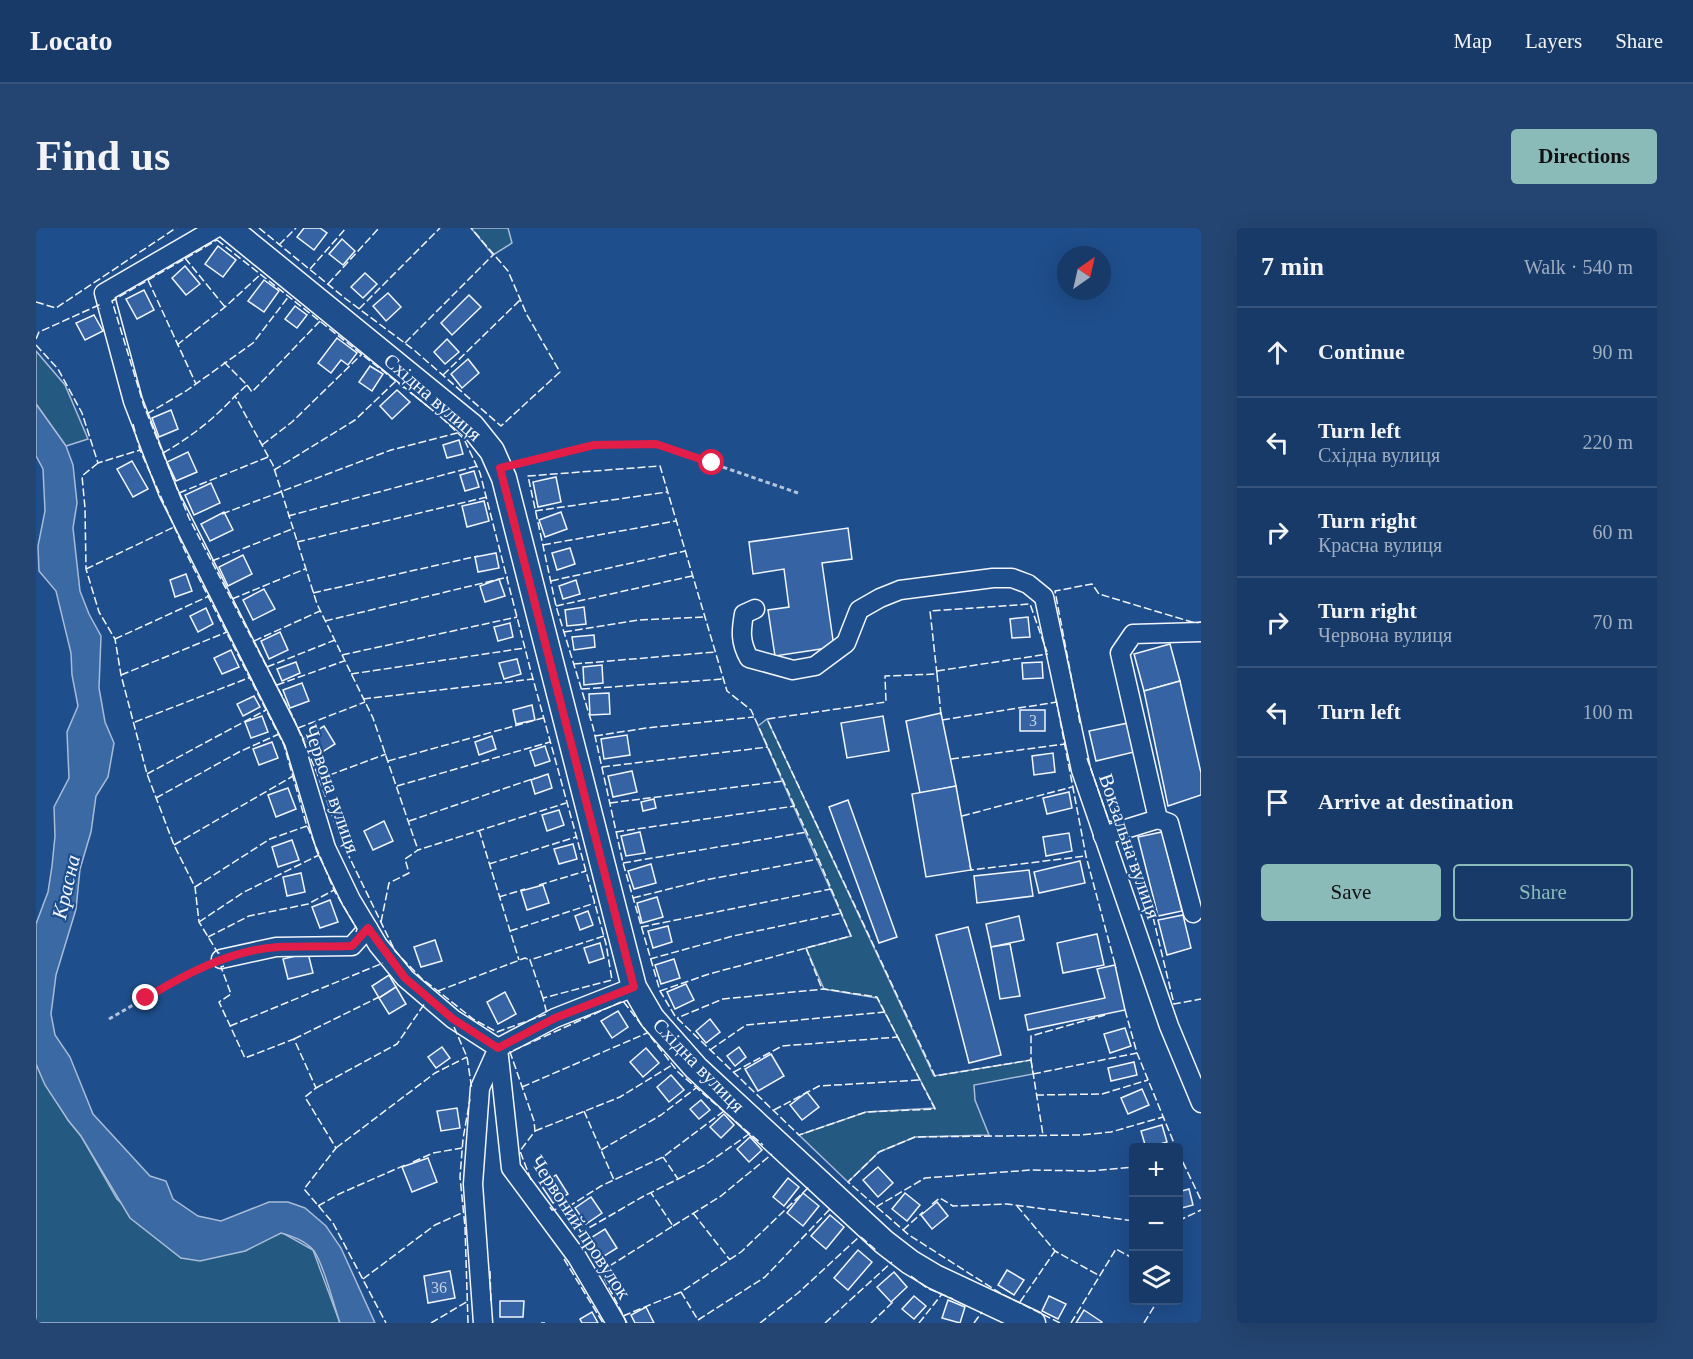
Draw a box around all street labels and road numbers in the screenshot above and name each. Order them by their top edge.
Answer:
street label: Східна вулиця [379,349,486,446]
street label: Червона вулиця [299,722,364,856]
street label: Вокзальна вулиця [1094,771,1165,922]
street label: Східна вулиця [648,1013,749,1117]
street label: Червоний провулок [526,1151,636,1304]

